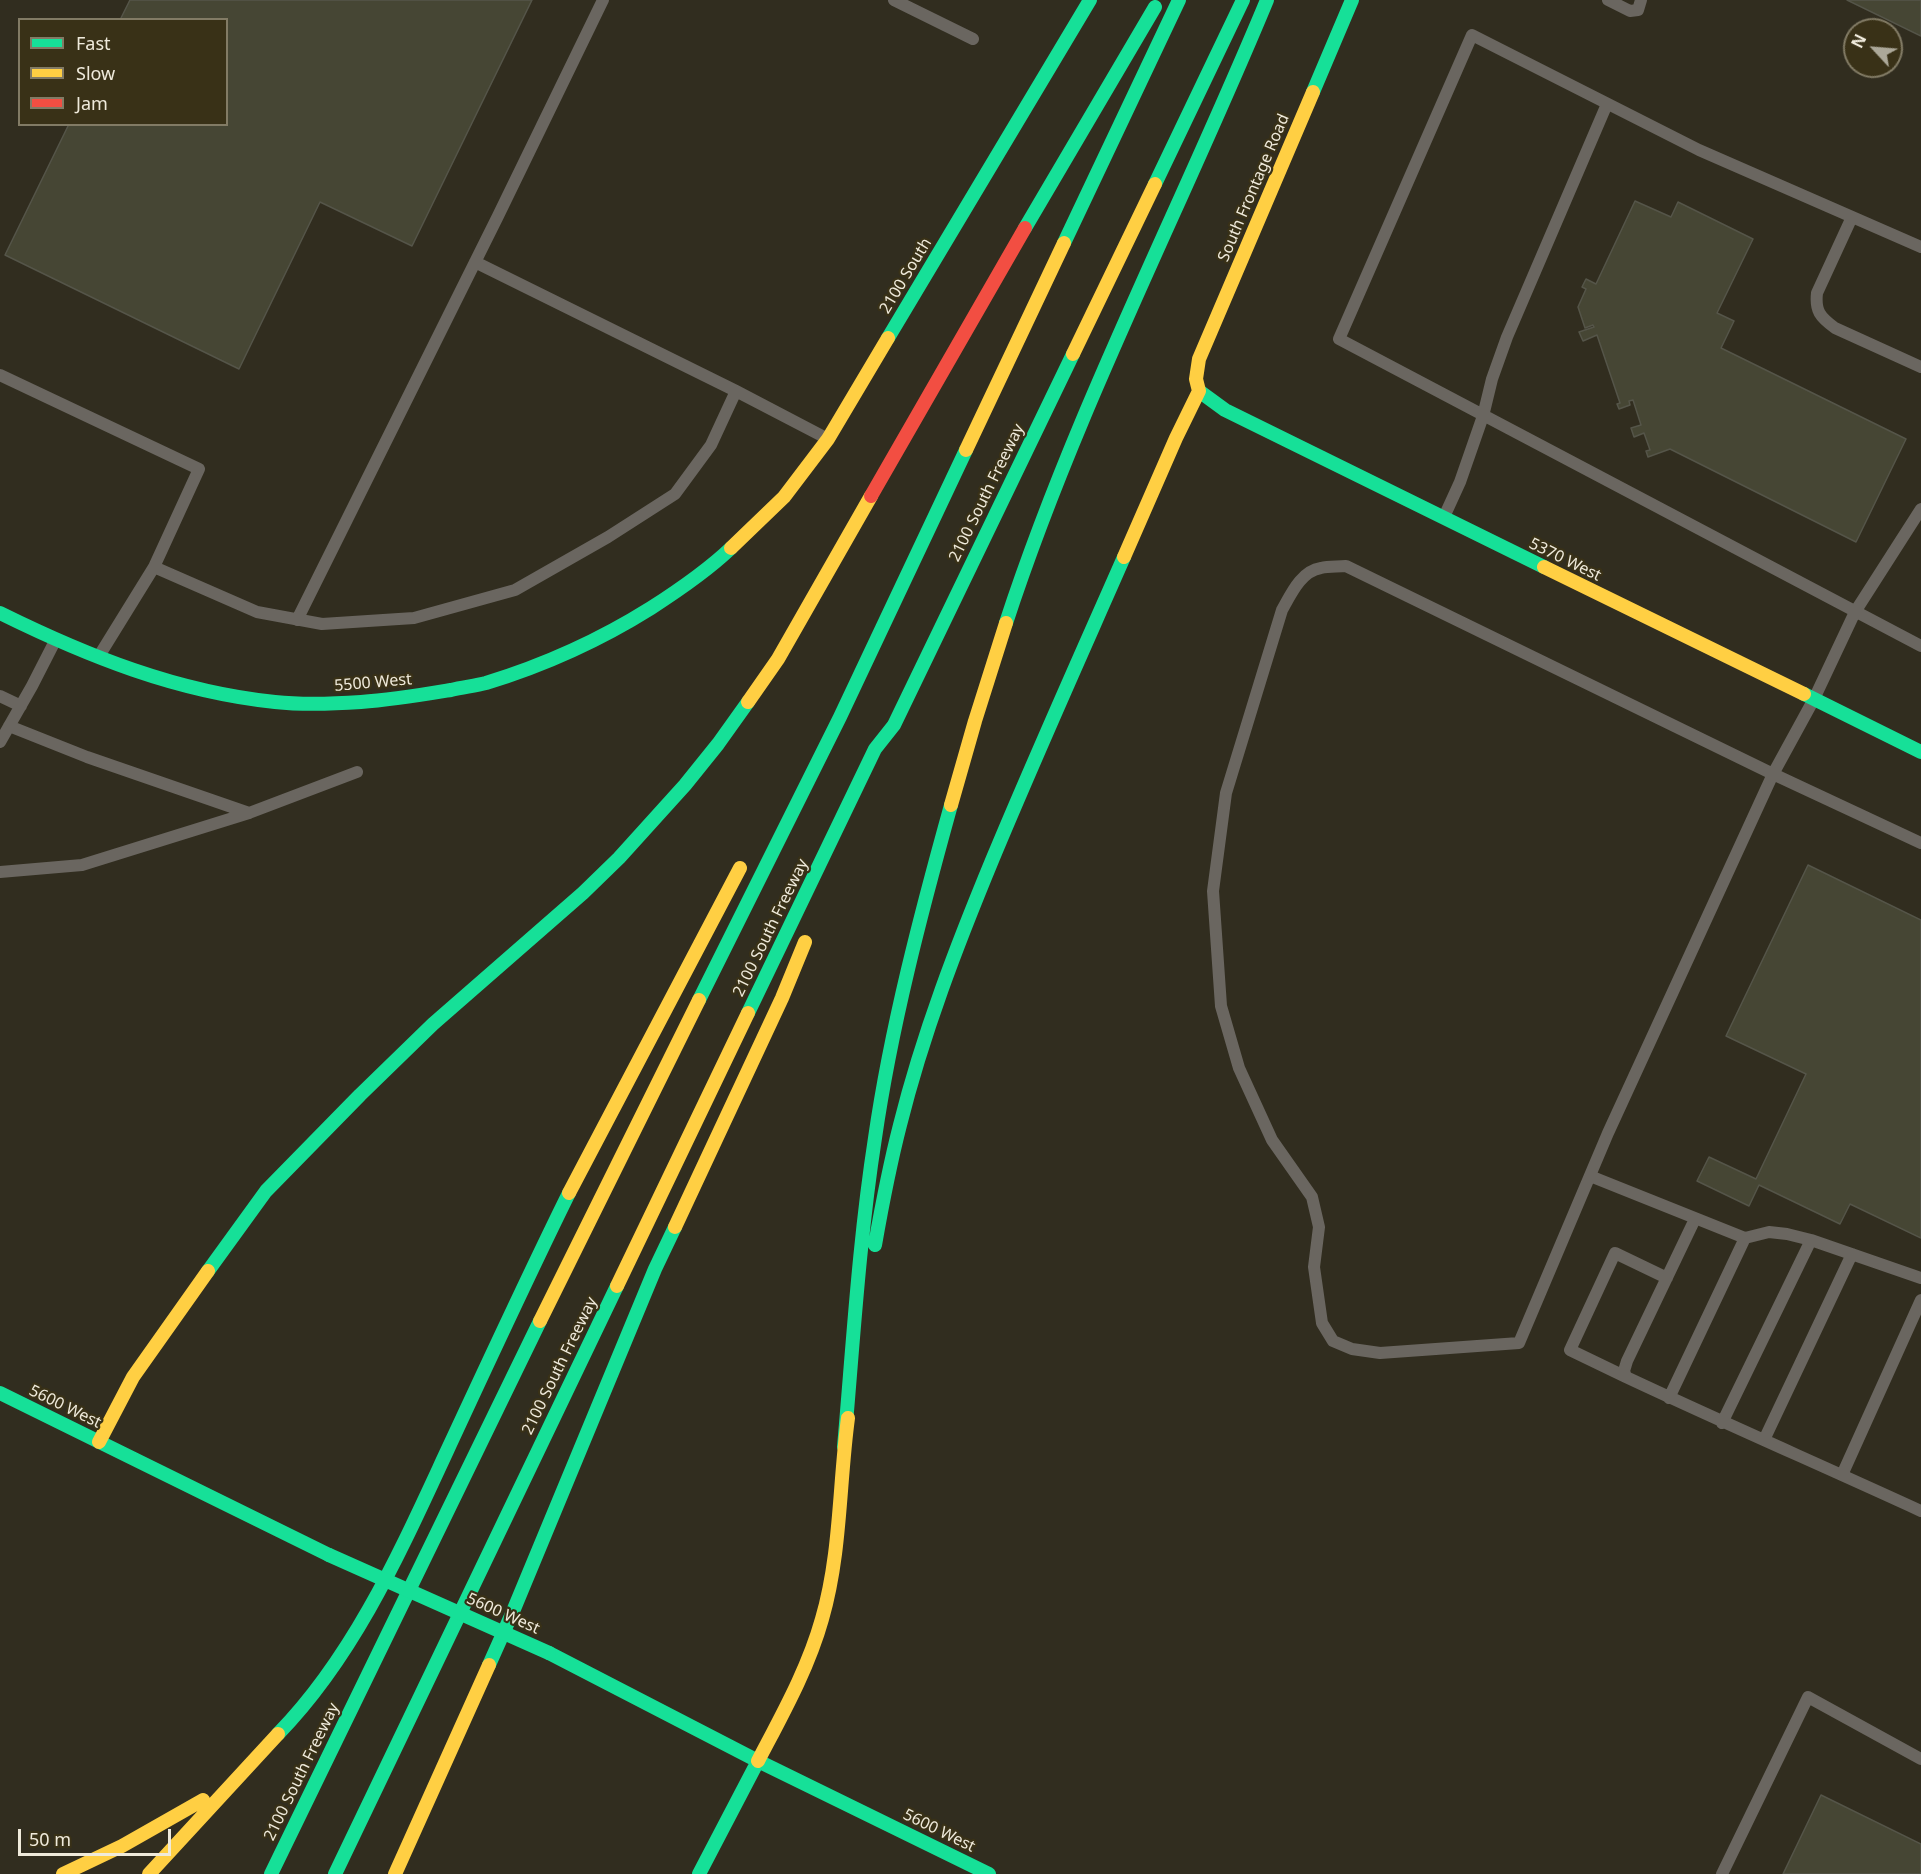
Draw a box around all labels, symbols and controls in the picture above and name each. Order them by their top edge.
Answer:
legend [18,18,228,126]
north arrow [1843,18,1903,78]
text: N [1846,30,1871,52]
text: Fast [76,31,111,55]
text: Slow [76,61,115,85]
text: Jam [76,91,108,115]
street label: South Frontage Road [1214,111,1294,265]
street label: 2100 South [876,235,936,317]
street label: 2100 South Freeway [945,421,1029,565]
street label: 5370 West [1526,534,1604,586]
street label: 5500 West [333,670,413,696]
street label: 2100 South Freeway [729,856,813,1000]
street label: 2100 South Freeway [518,1294,602,1438]
street label: 5600 West [26,1381,104,1433]
street label: 5600 West [464,1589,542,1639]
street label: 2100 South Freeway [260,1700,344,1844]
street label: 5600 West [900,1805,978,1857]
scale bar [21,1817,174,1855]
text: 50 m [29,1827,71,1851]

